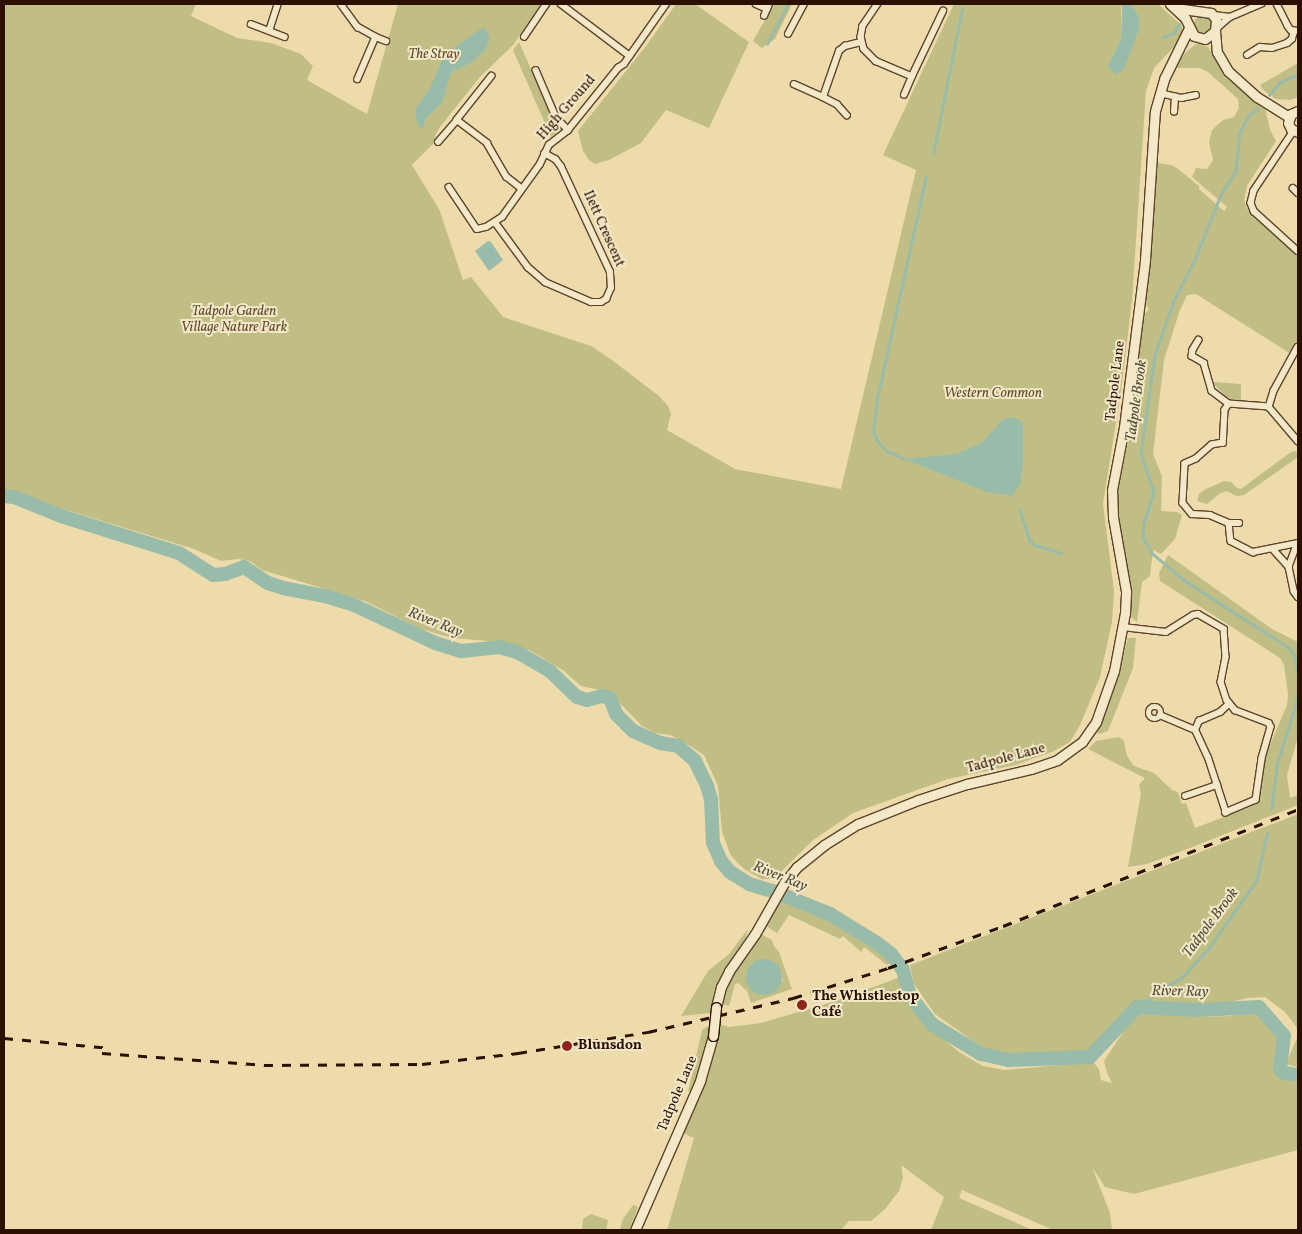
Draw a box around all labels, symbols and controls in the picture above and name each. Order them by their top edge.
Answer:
park label: The Stray [408,47,460,63]
street label: High Ground [534,72,600,144]
street label: Ilett Crescent [579,188,627,270]
park label: Tadpole Garden Village Nature Park [181,304,287,336]
street label: Tadpole Lane [1103,340,1129,422]
water label: Tadpole Brook [1122,359,1152,443]
park label: Western Common [944,386,1042,402]
water label: River Ray [405,604,465,642]
street label: Tadpole Lane [965,740,1047,778]
water label: River Ray [750,858,810,896]
water label: Tadpole Brook [1179,885,1243,961]
water label: River Ray [1151,983,1209,1001]
place label: The Whistlestop Café [812,989,920,1022]
marker: The Whistlestop Café [796,999,808,1011]
place label: Blunsdon [578,1038,642,1054]
marker: Blunsdon [560,1039,574,1053]
street label: Tadpole Lane [654,1053,702,1135]

